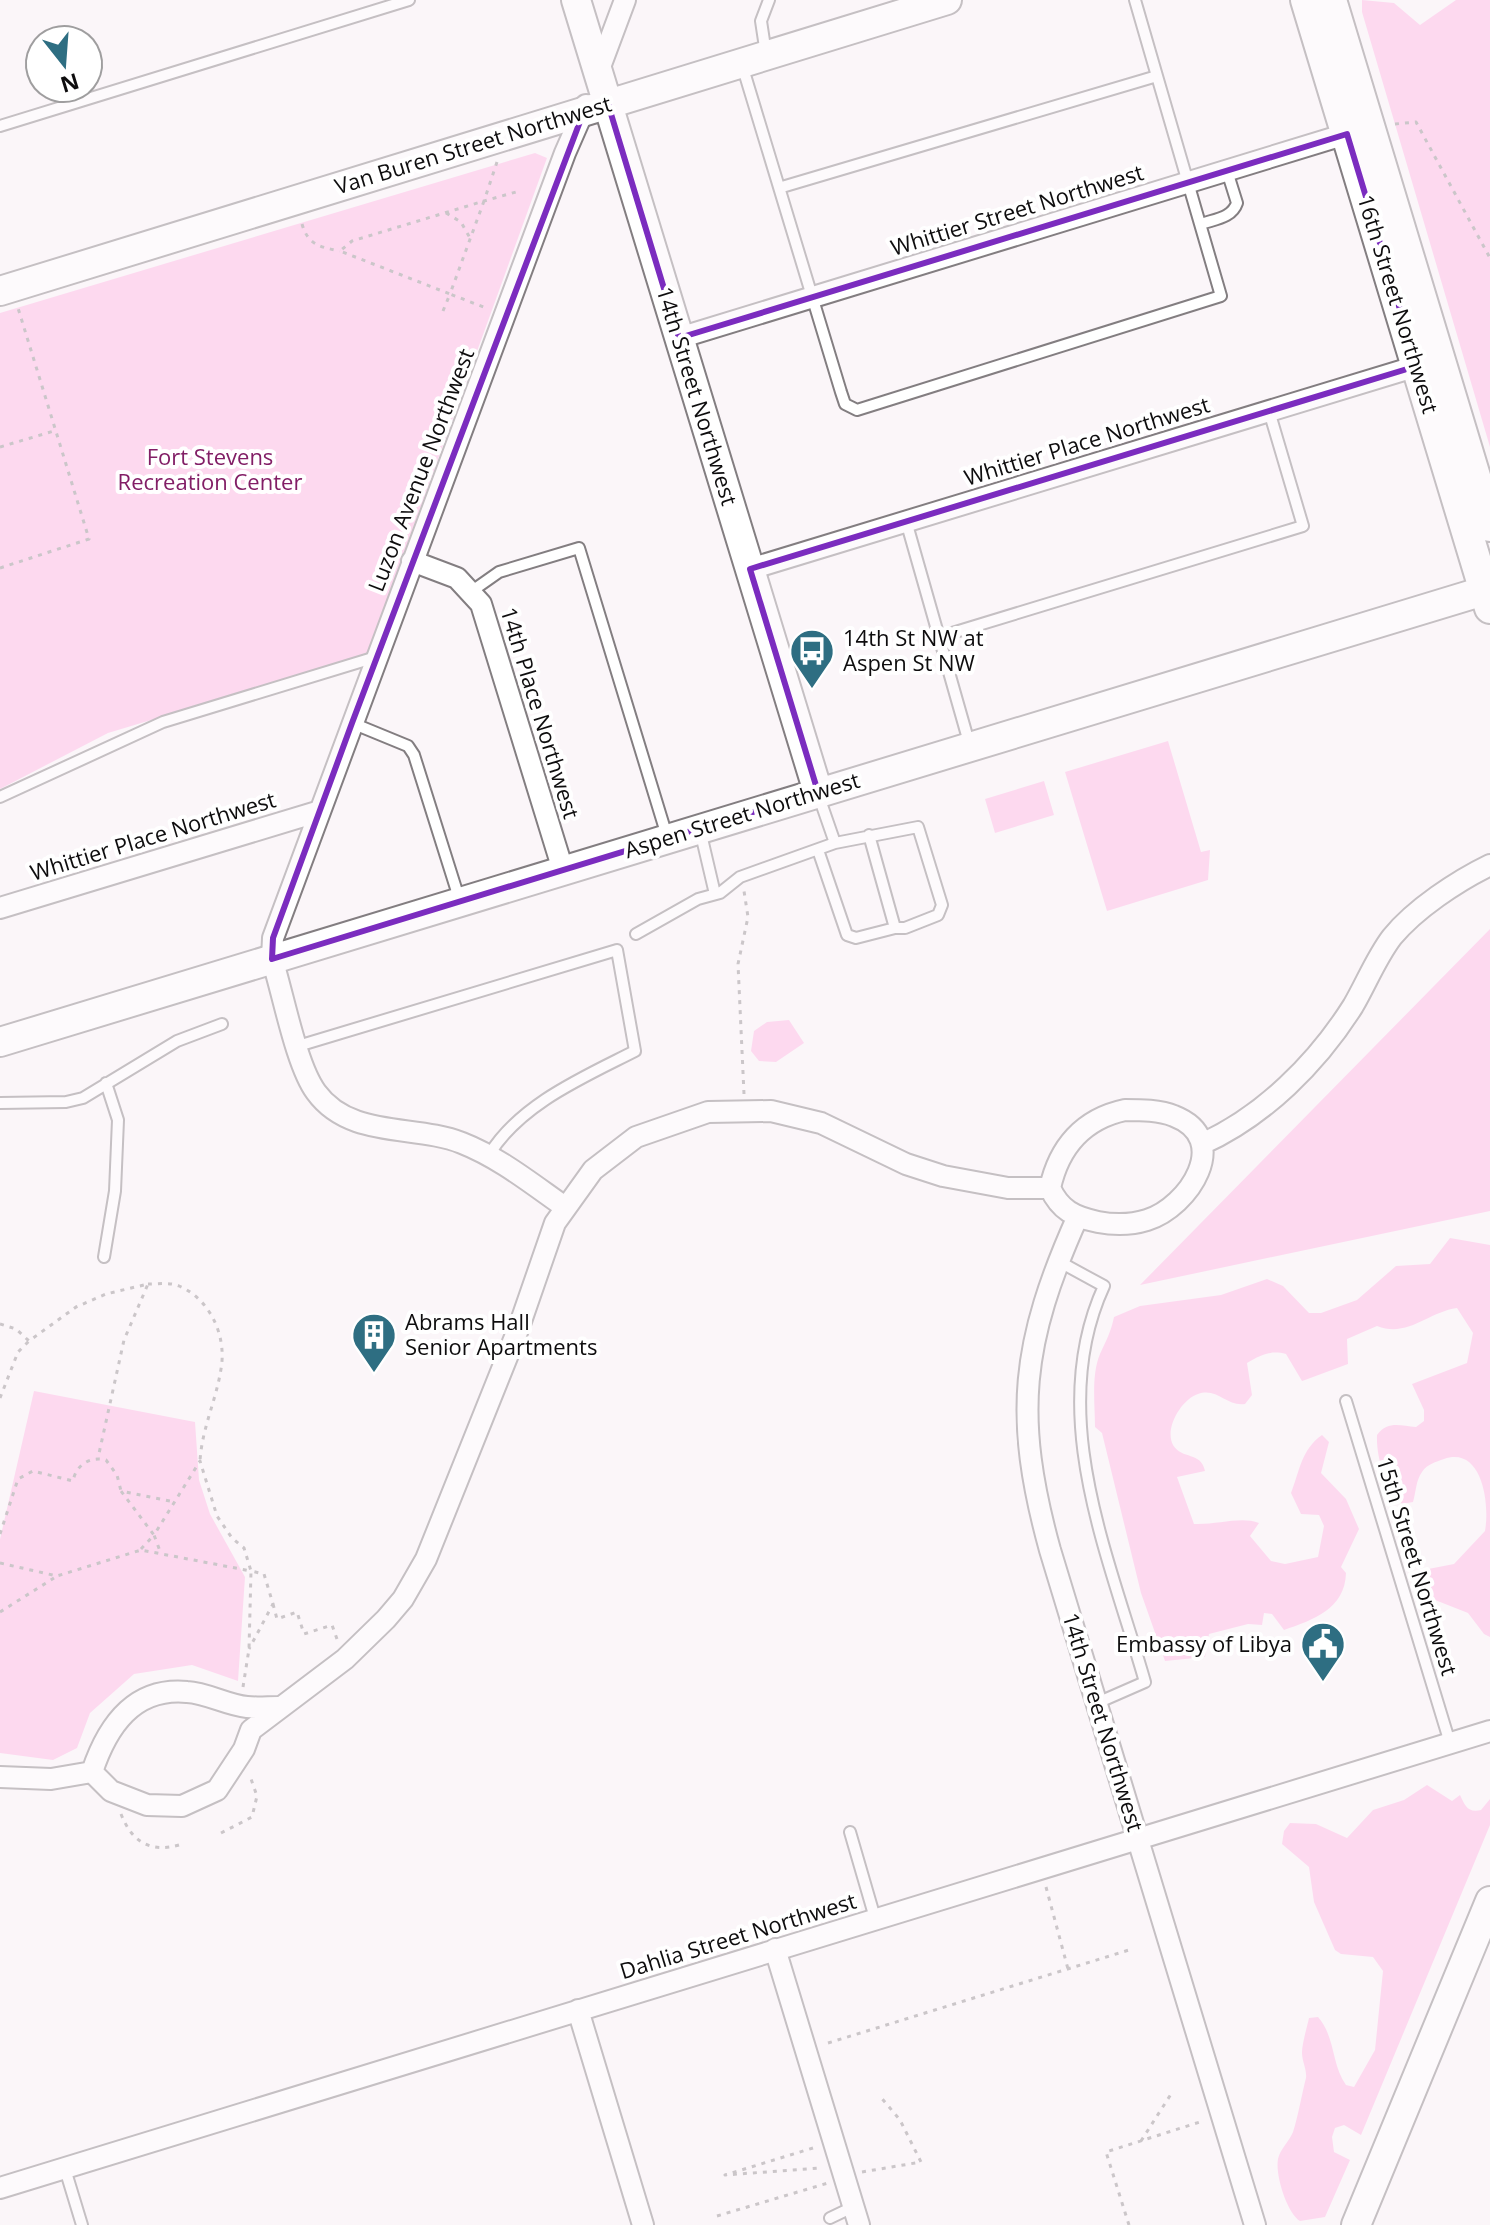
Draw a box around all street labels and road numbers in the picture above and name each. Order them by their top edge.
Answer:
street label: Van Buren Street Northwest [331,88,615,200]
street label: Whittier Street Northwest [887,156,1147,262]
street label: 16th Street Northwest [1351,191,1447,417]
street label: 14th Street Northwest [650,283,746,509]
street label: Luzon Avenue Northwest [360,344,480,595]
street label: Whittier Place Northwest [960,388,1213,492]
street label: 14th Place Northwest [494,603,587,822]
street label: Aspen Street Northwest [620,764,863,864]
street label: Whittier Place Northwest [26,783,279,887]
street label: 15th Street Northwest [1370,1453,1466,1679]
street label: 14th Street Northwest [1056,1609,1152,1835]
street label: Dahlia Street Northwest [616,1885,860,1985]

